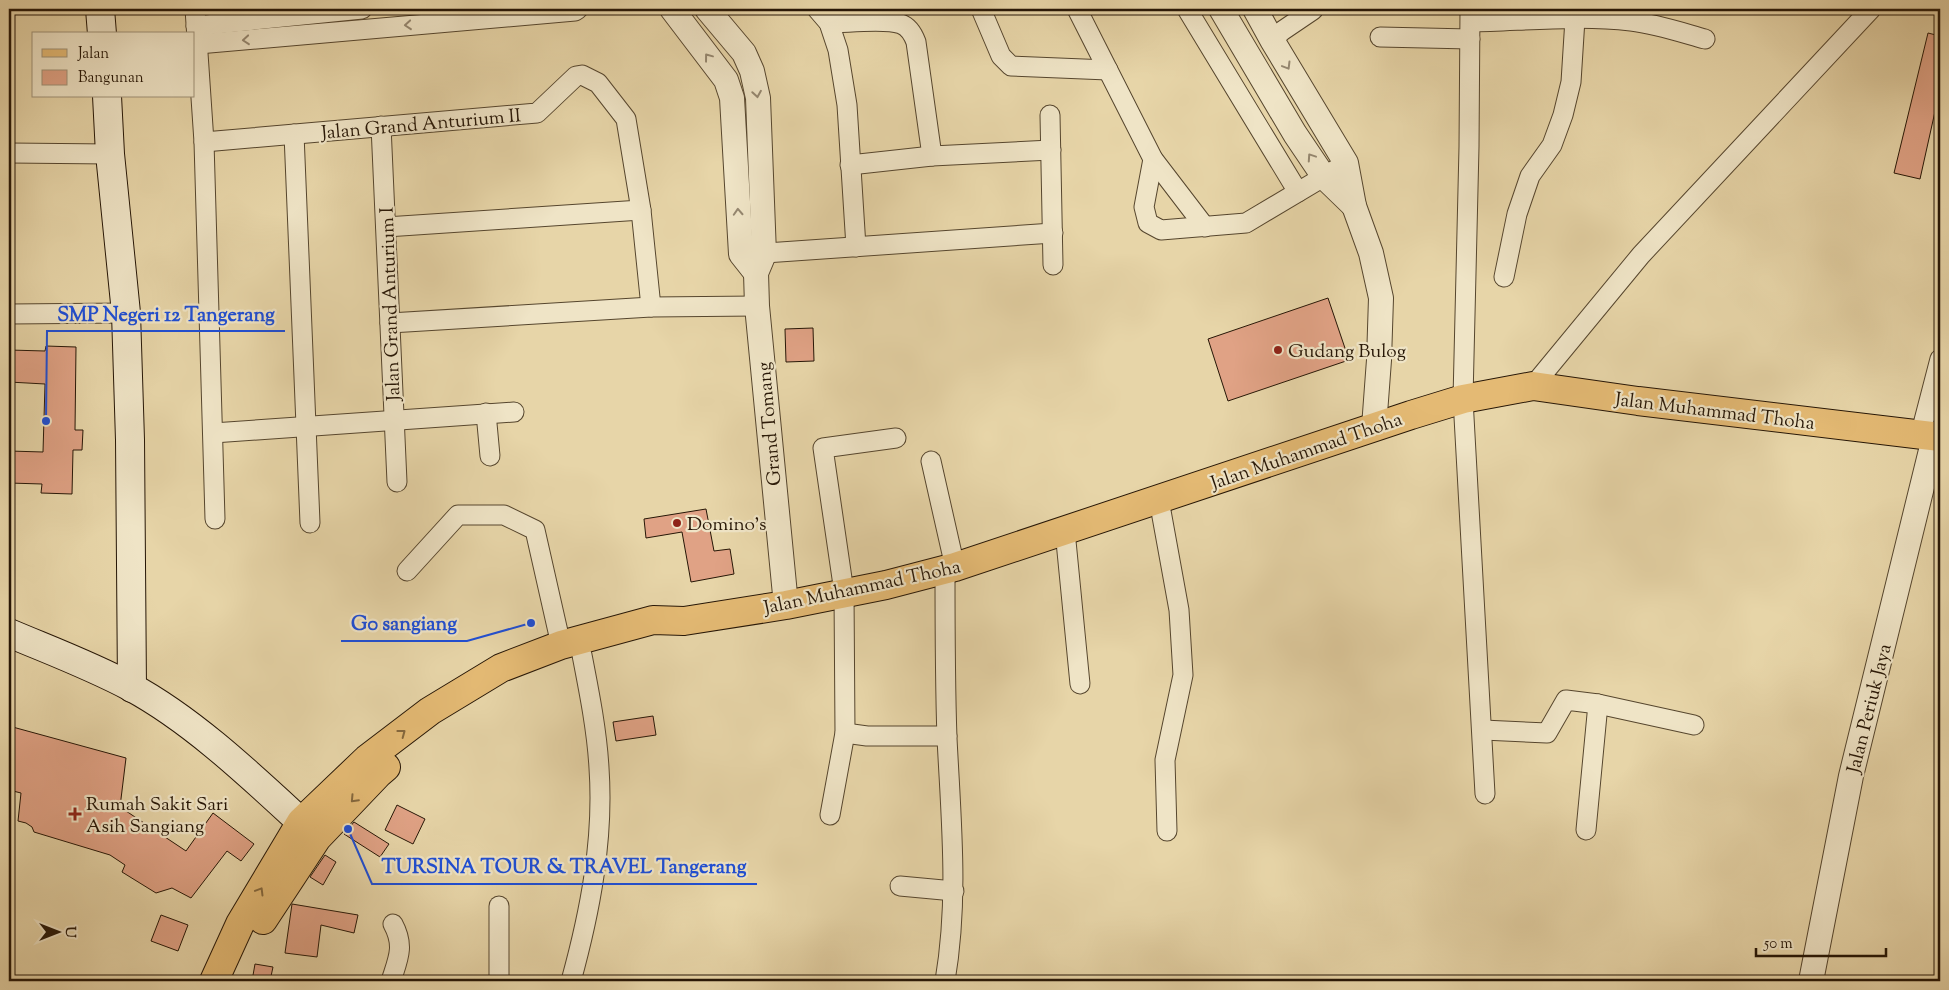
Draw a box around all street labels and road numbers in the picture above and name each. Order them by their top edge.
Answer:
street label: Jalan Grand Anturium II [319,103,522,148]
street label: Jalan Grand Anturium I [375,206,408,402]
street label: Grand Tomang [752,361,789,487]
street label: Jalan Muhammad Thoha [1612,387,1816,438]
street label: Jalan Muhammad Thoha [1207,407,1406,498]
street label: Jalan Muhammad Thoha [760,554,964,623]
street label: Jalan Periuk Jaya [1841,641,1900,777]

